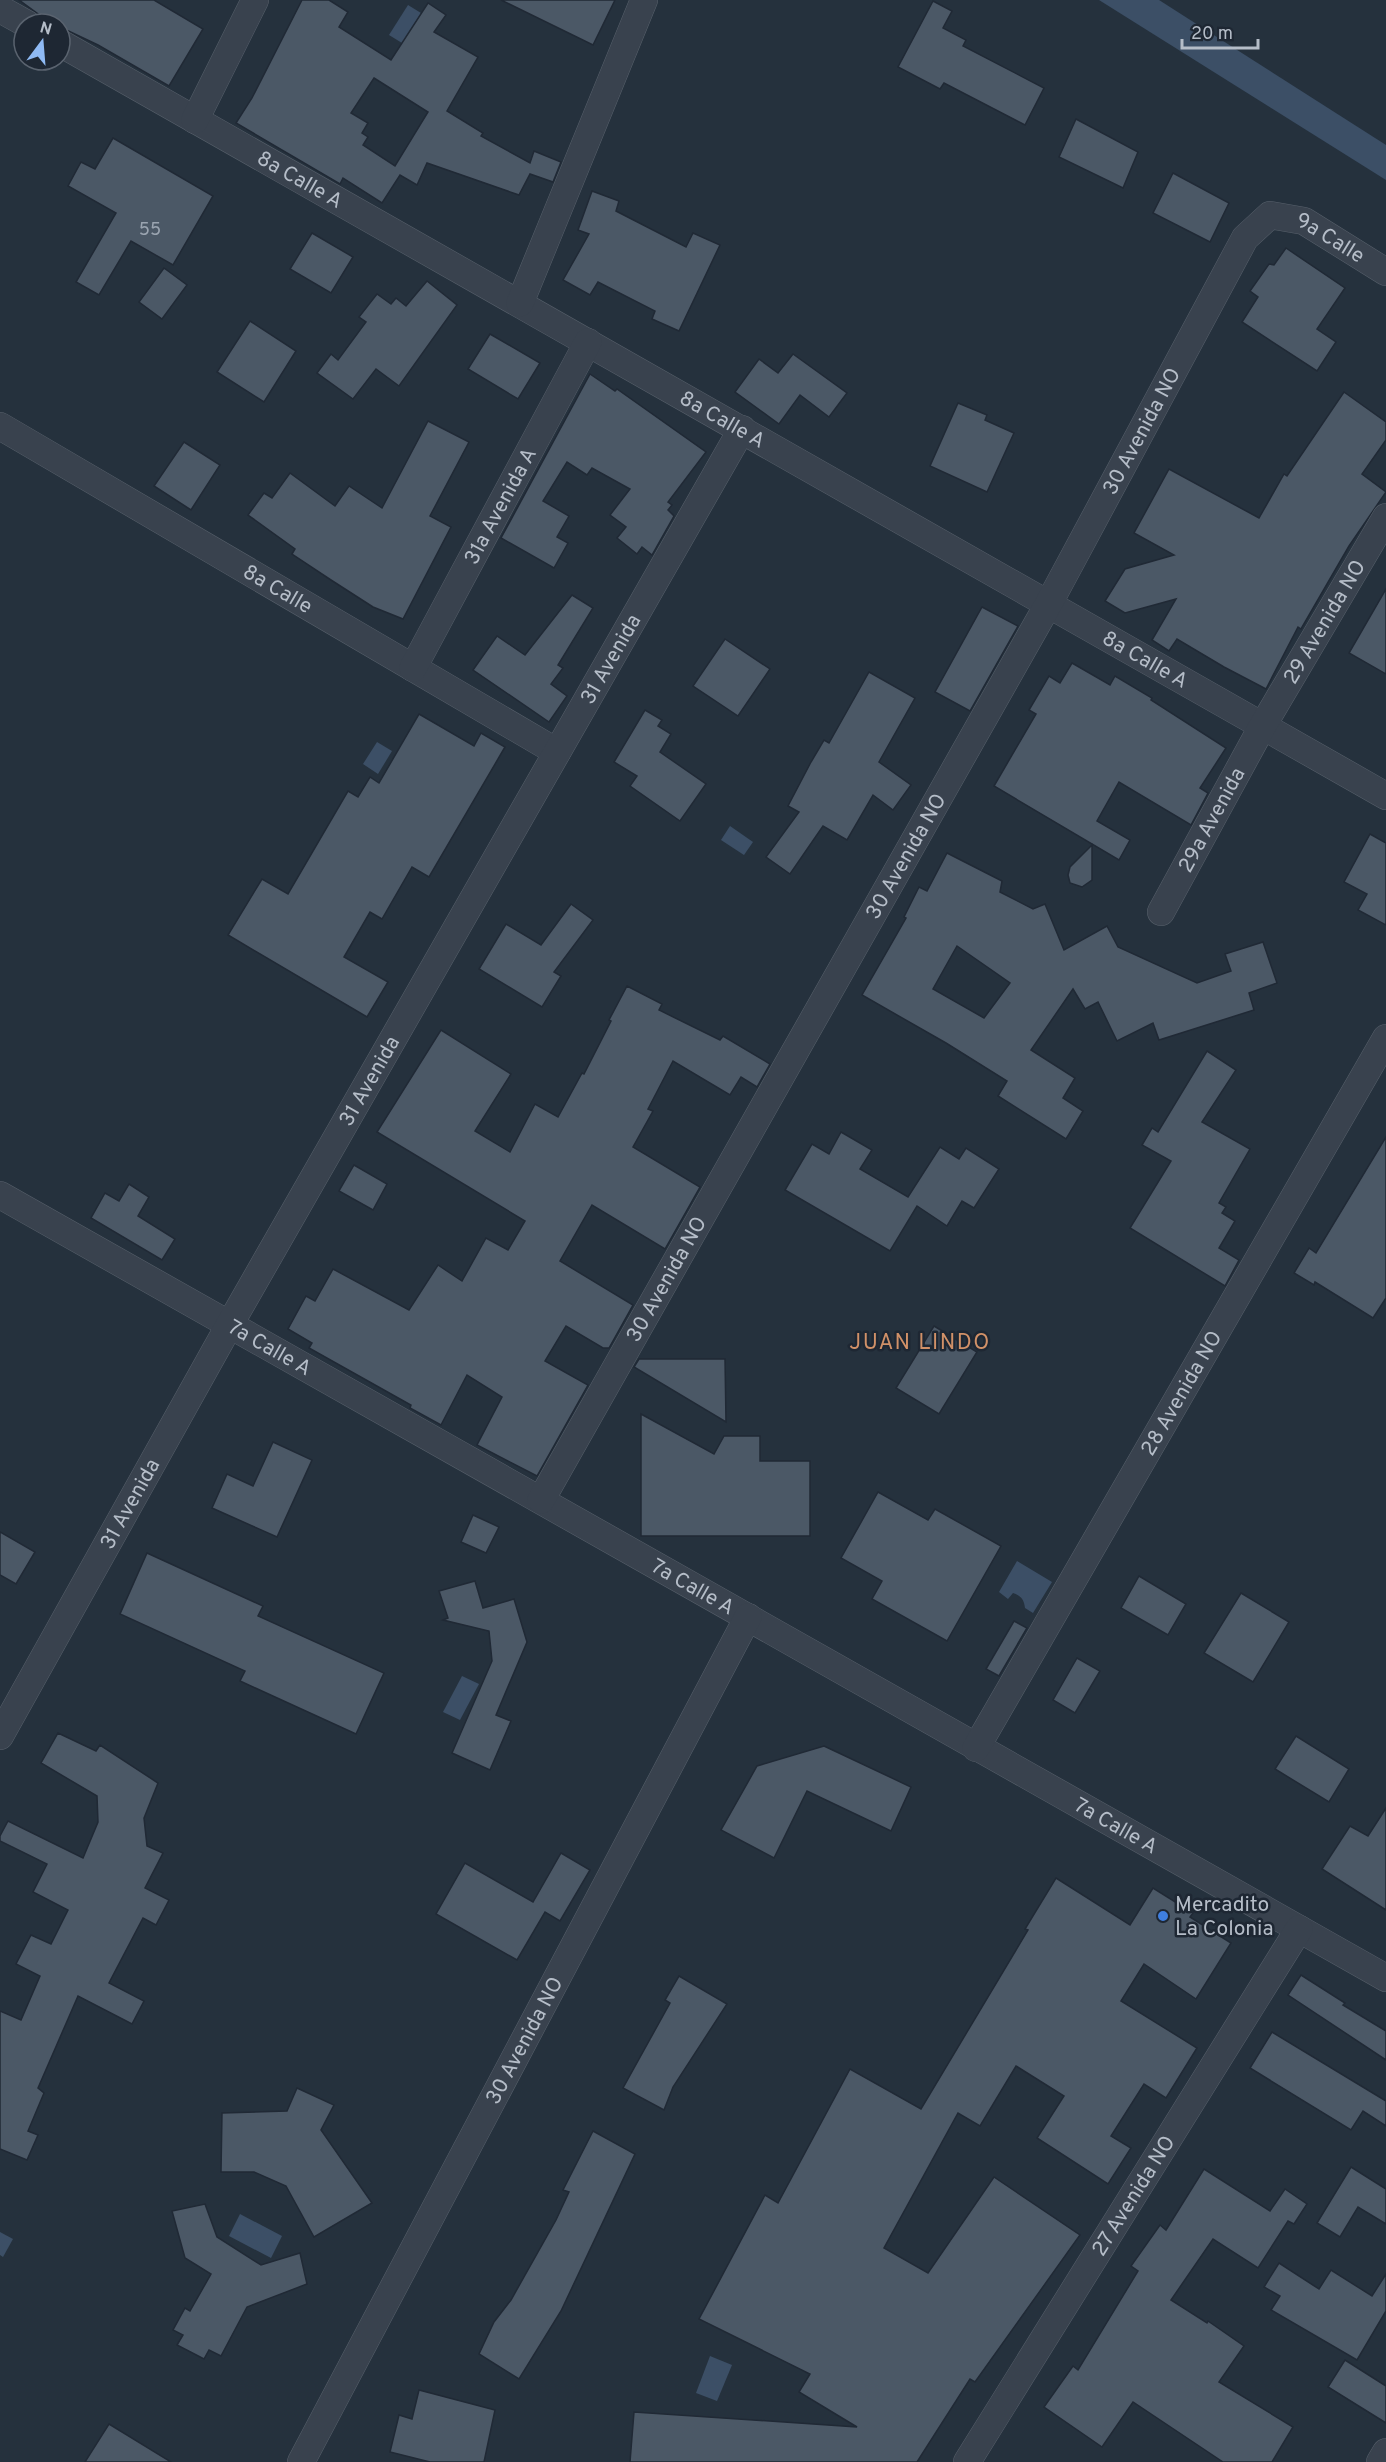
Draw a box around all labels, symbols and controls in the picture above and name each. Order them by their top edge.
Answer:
north arrow [12,12,72,72]
scale bar [1182,12,1258,50]
text: N [37,18,54,41]
text: 20 m [1191,23,1233,46]
street label: 8a Calle A [252,146,347,216]
street label: 9a Calle [1295,208,1369,270]
house number: 55 [139,219,161,242]
street label: 30 Avenida NO [1098,363,1188,500]
street label: 8a Calle A [674,386,770,456]
street label: 31a Avenida A [459,443,544,570]
street label: 29 Avenida NO [1278,555,1373,690]
street label: 8a Calle [238,559,317,621]
street label: 31 Avenida [575,610,648,710]
street label: 8a Calle A [1097,626,1192,696]
street label: 29a Avenida [1173,763,1252,878]
street label: 30 Avenida NO [861,789,953,925]
street label: 31 Avenida [334,1031,407,1132]
street label: 30 Avenida NO [621,1212,714,1348]
street label: 7a Calle A [223,1314,316,1383]
street label: 28 Avenida NO [1136,1326,1229,1461]
district label: JUAN LINDO [849,1330,991,1357]
street label: 31 Avenida [95,1454,167,1555]
street label: 7a Calle A [646,1554,739,1622]
street label: 7a Calle A [1069,1793,1162,1861]
place label: Mercadito La Colonia [1175,1892,1273,1943]
marker: Mercadito La Colonia [1156,1909,1170,1923]
street label: 30 Avenida NO [481,1973,570,2109]
street label: 27 Avenida NO [1087,2131,1182,2262]

